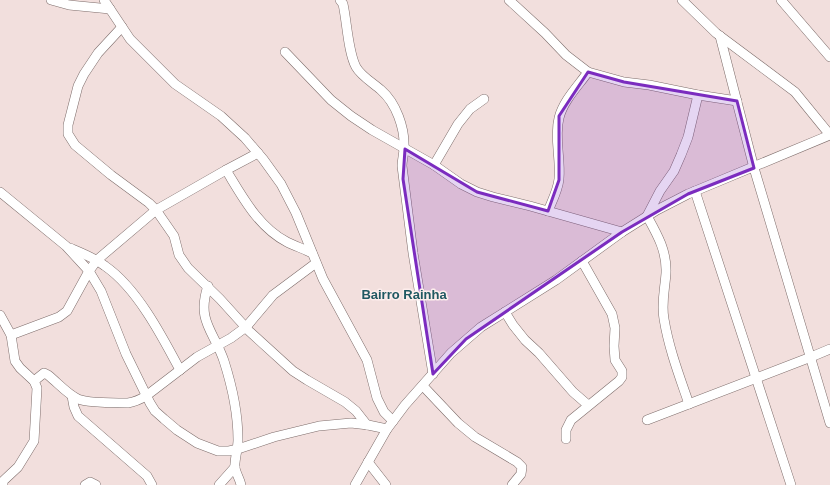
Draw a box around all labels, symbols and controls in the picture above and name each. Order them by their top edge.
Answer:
district label: Bairro Rainha [361,287,447,302]

